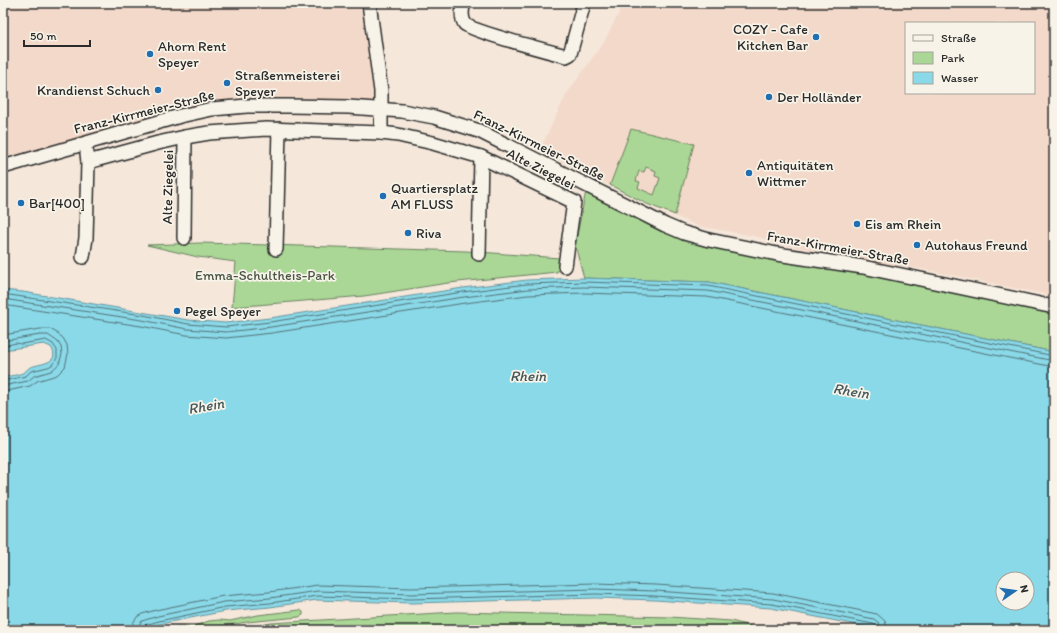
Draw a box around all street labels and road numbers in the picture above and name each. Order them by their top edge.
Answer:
street label: Franz-Kirrmeier-Straße [72,86,216,138]
street label: Franz-Kirrmeier-Straße [471,106,608,184]
street label: Alte Ziegelei [504,145,578,193]
street label: Alte Ziegelei [159,150,177,224]
street label: Franz-Kirrmeier-Straße [766,227,911,269]

